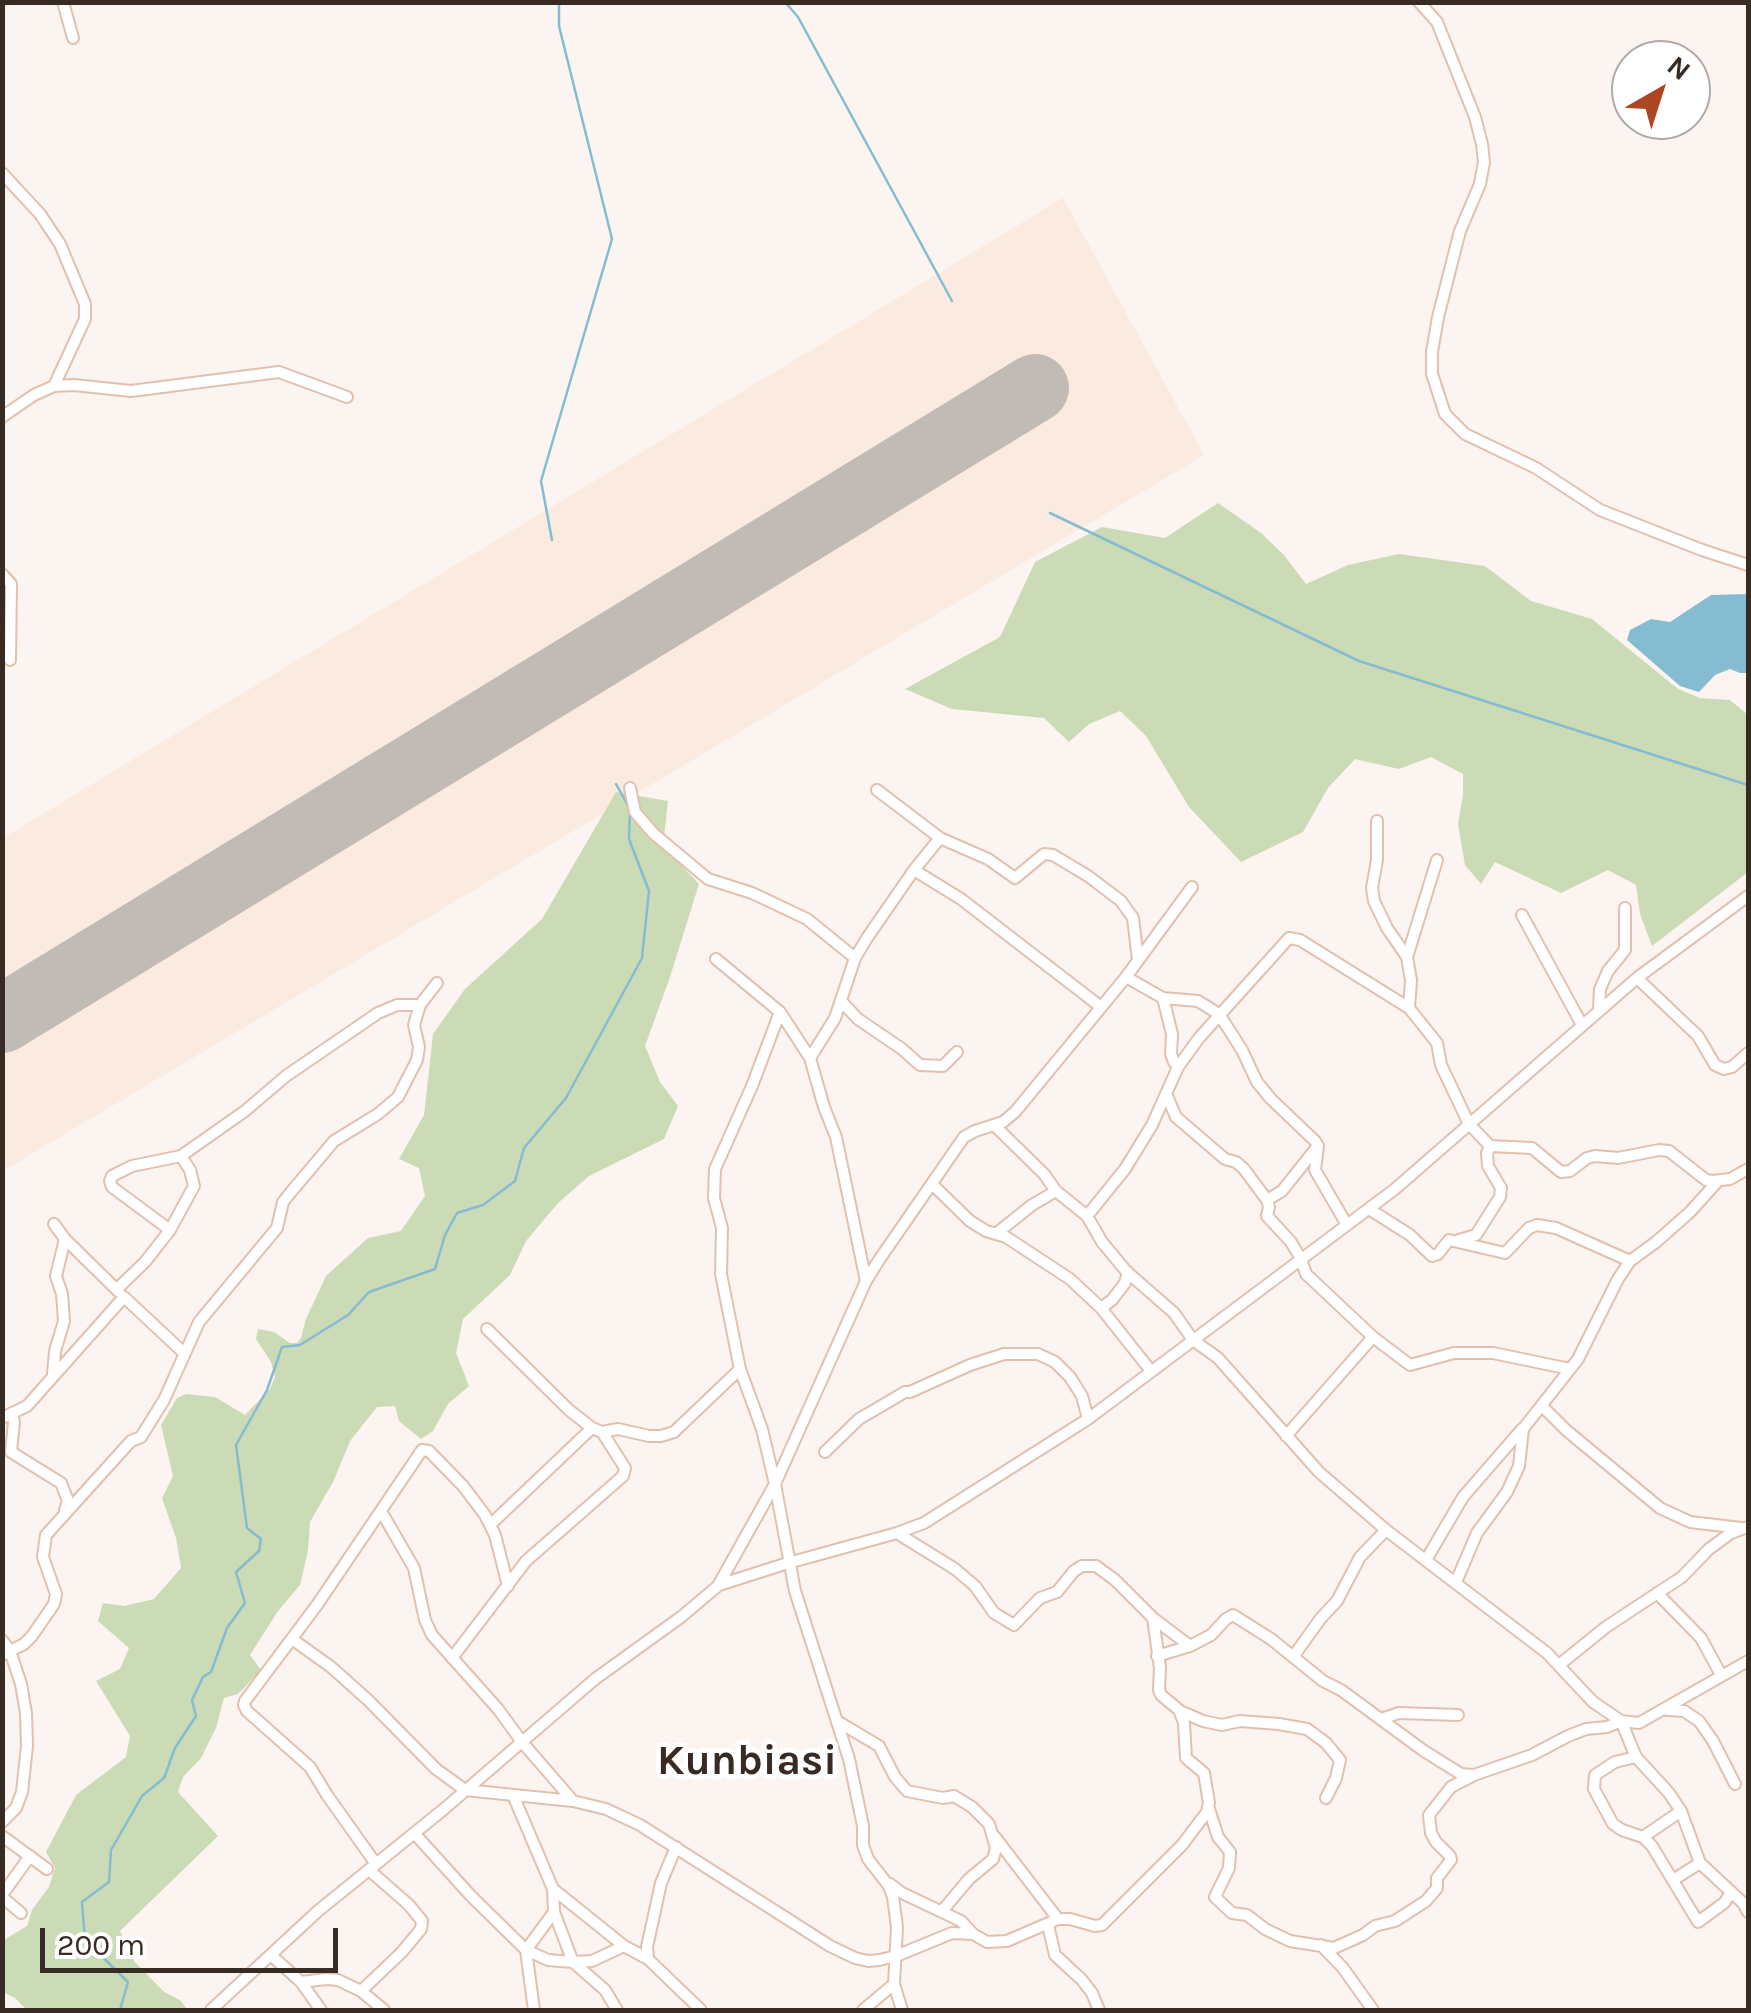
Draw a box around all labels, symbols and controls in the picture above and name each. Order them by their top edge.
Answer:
north arrow [1611,40,1711,140]
text: N [1661,49,1697,87]
district label: Kunbiasi [657,1737,837,1787]
scale bar [45,1908,342,1970]
text: 200 m [57,1927,145,1963]

